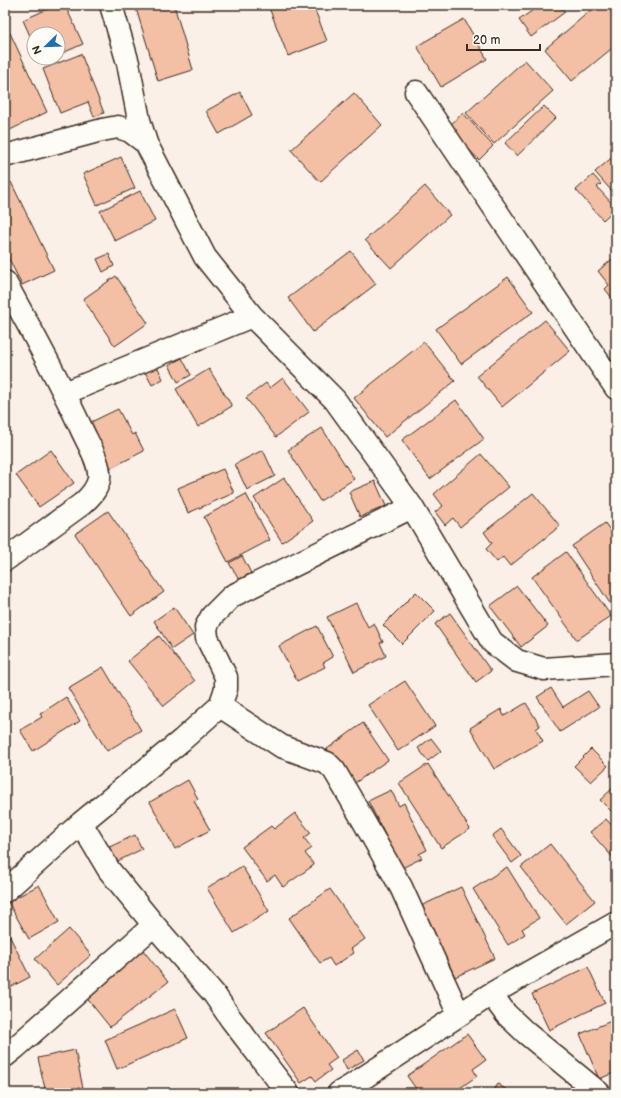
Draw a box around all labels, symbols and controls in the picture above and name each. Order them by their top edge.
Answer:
north arrow [26,26,66,66]
scale bar [467,26,540,52]
text: 20 m [473,33,500,48]
text: N [30,43,45,56]

